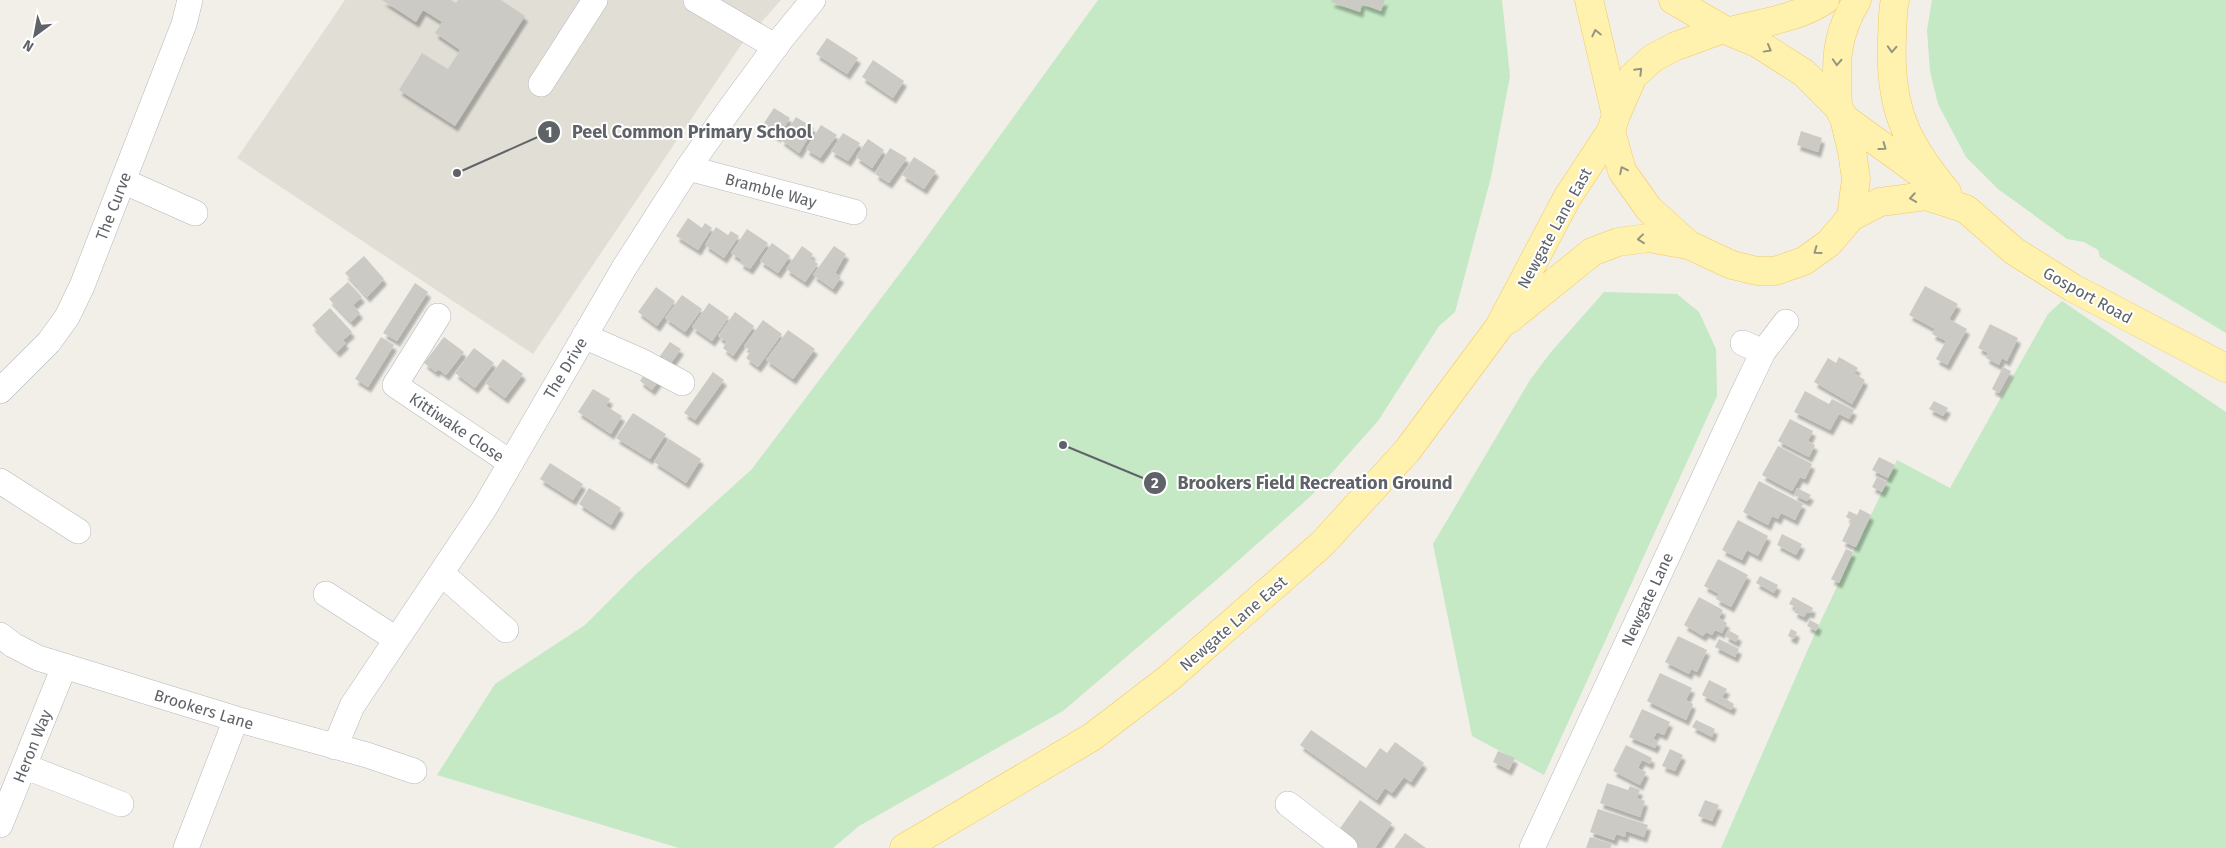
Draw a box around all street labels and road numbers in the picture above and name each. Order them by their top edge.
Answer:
street label: Newgate Lane East [1513,164,1596,292]
street label: The Curve [92,169,135,243]
street label: Bramble Way [723,169,819,212]
street label: Gosport Road [2040,263,2136,328]
street label: The Drive [540,334,591,402]
street label: Kittiwake Close [406,389,508,466]
street label: Newgate Lane [1618,549,1677,649]
street label: Newgate Lane East [1176,572,1291,675]
street label: Brookers Lane [152,685,256,734]
street label: Heron Way [9,707,56,786]

